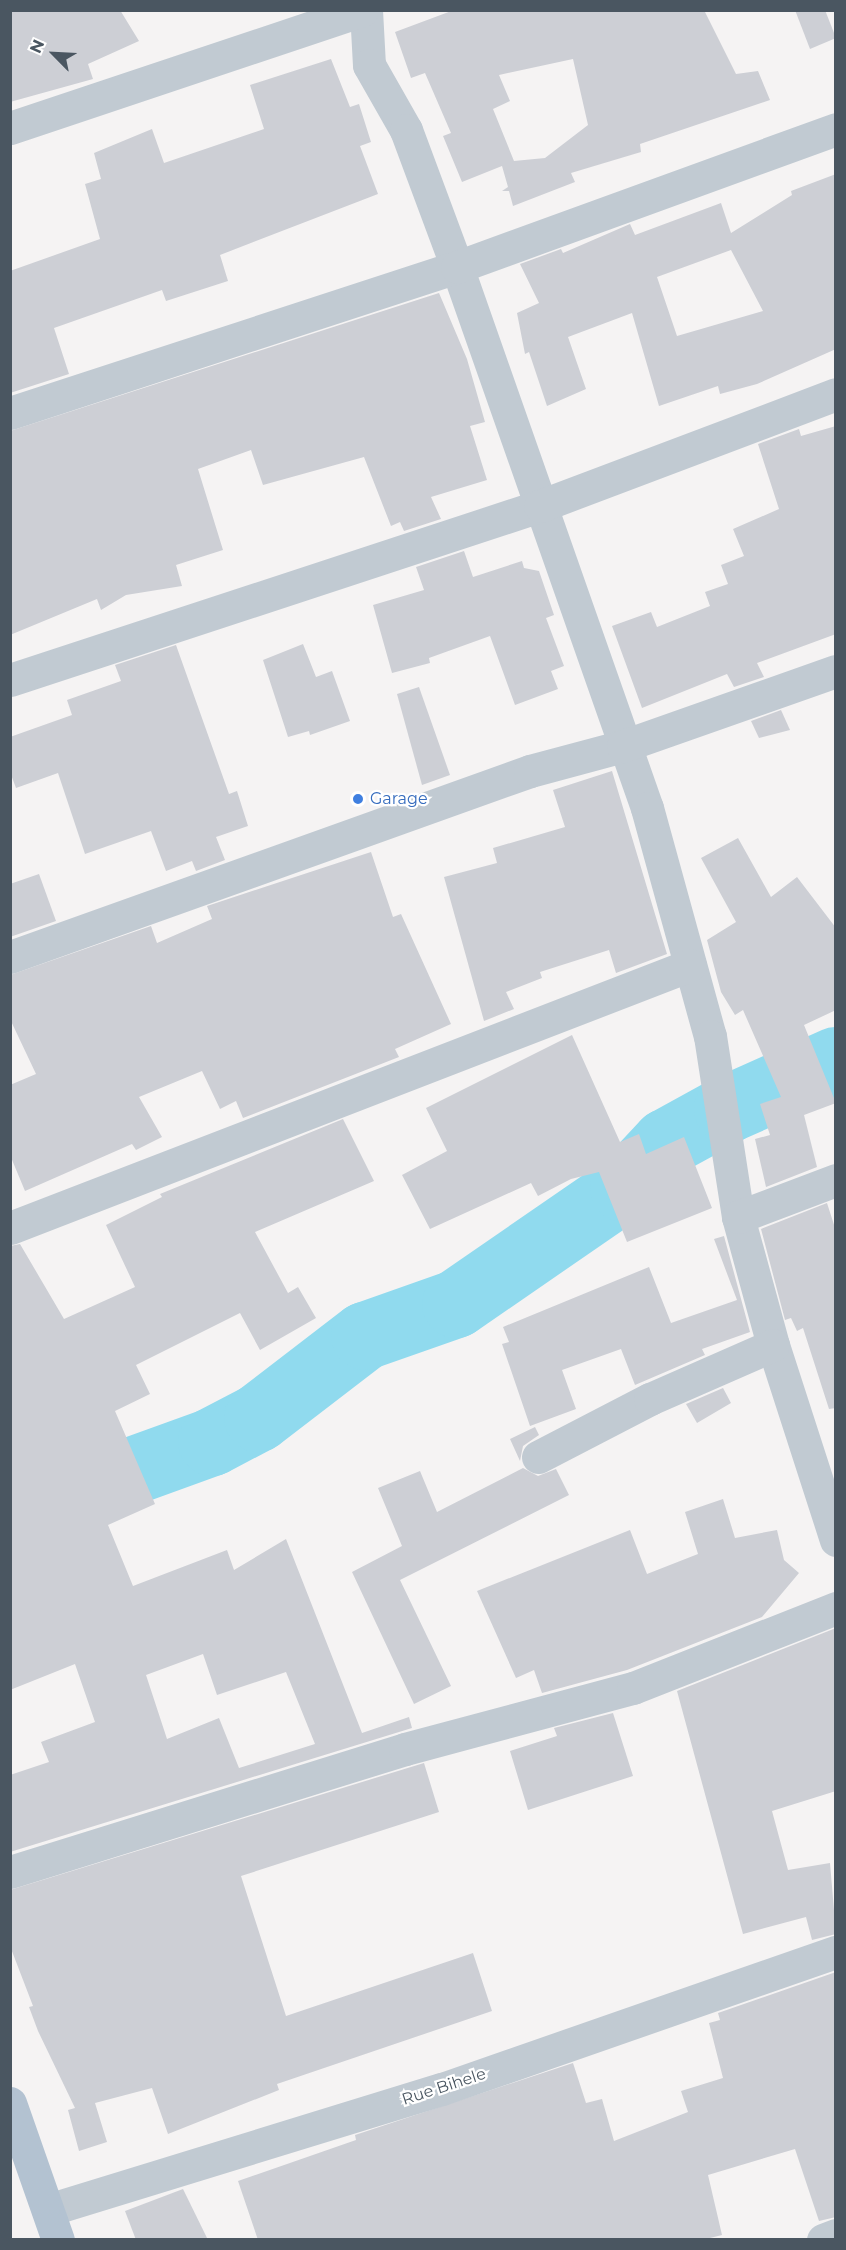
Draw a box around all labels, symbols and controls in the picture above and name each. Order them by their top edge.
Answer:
north arrow [24,24,84,84]
text: N [26,37,48,56]
place label: Garage [370,789,428,809]
marker: Garage [351,792,365,806]
street label: Rue Bihele [400,2064,488,2110]

